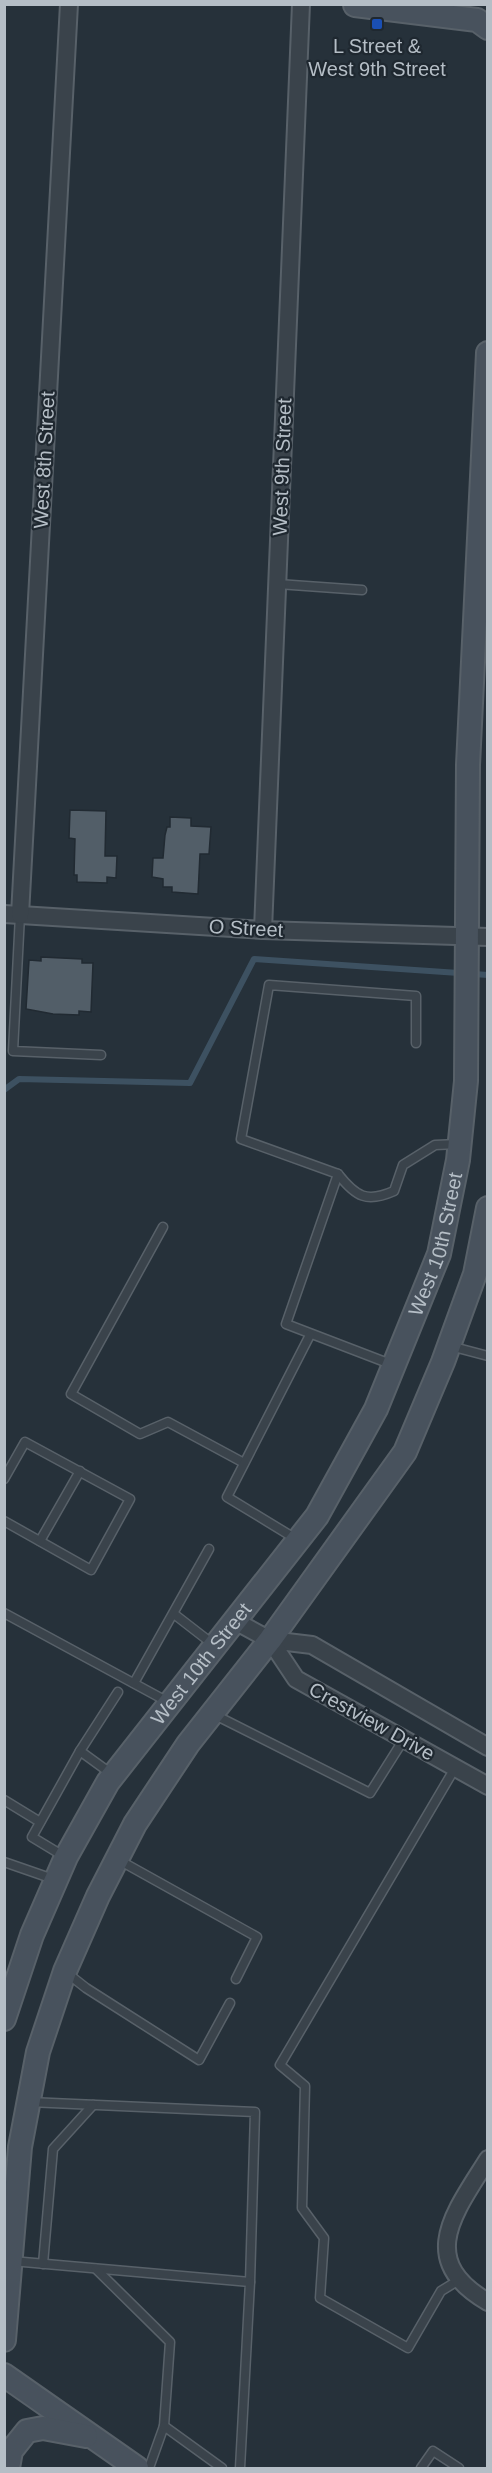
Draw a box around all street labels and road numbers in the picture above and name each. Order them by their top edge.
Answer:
street label: West 8th Street [29,390,59,529]
street label: West 9th Street [269,397,295,536]
street label: O Street [208,915,284,941]
street label: West 10th Street [404,1170,466,1319]
street label: West 10th Street [146,1598,256,1729]
street label: Crestview Drive [305,1677,439,1765]

